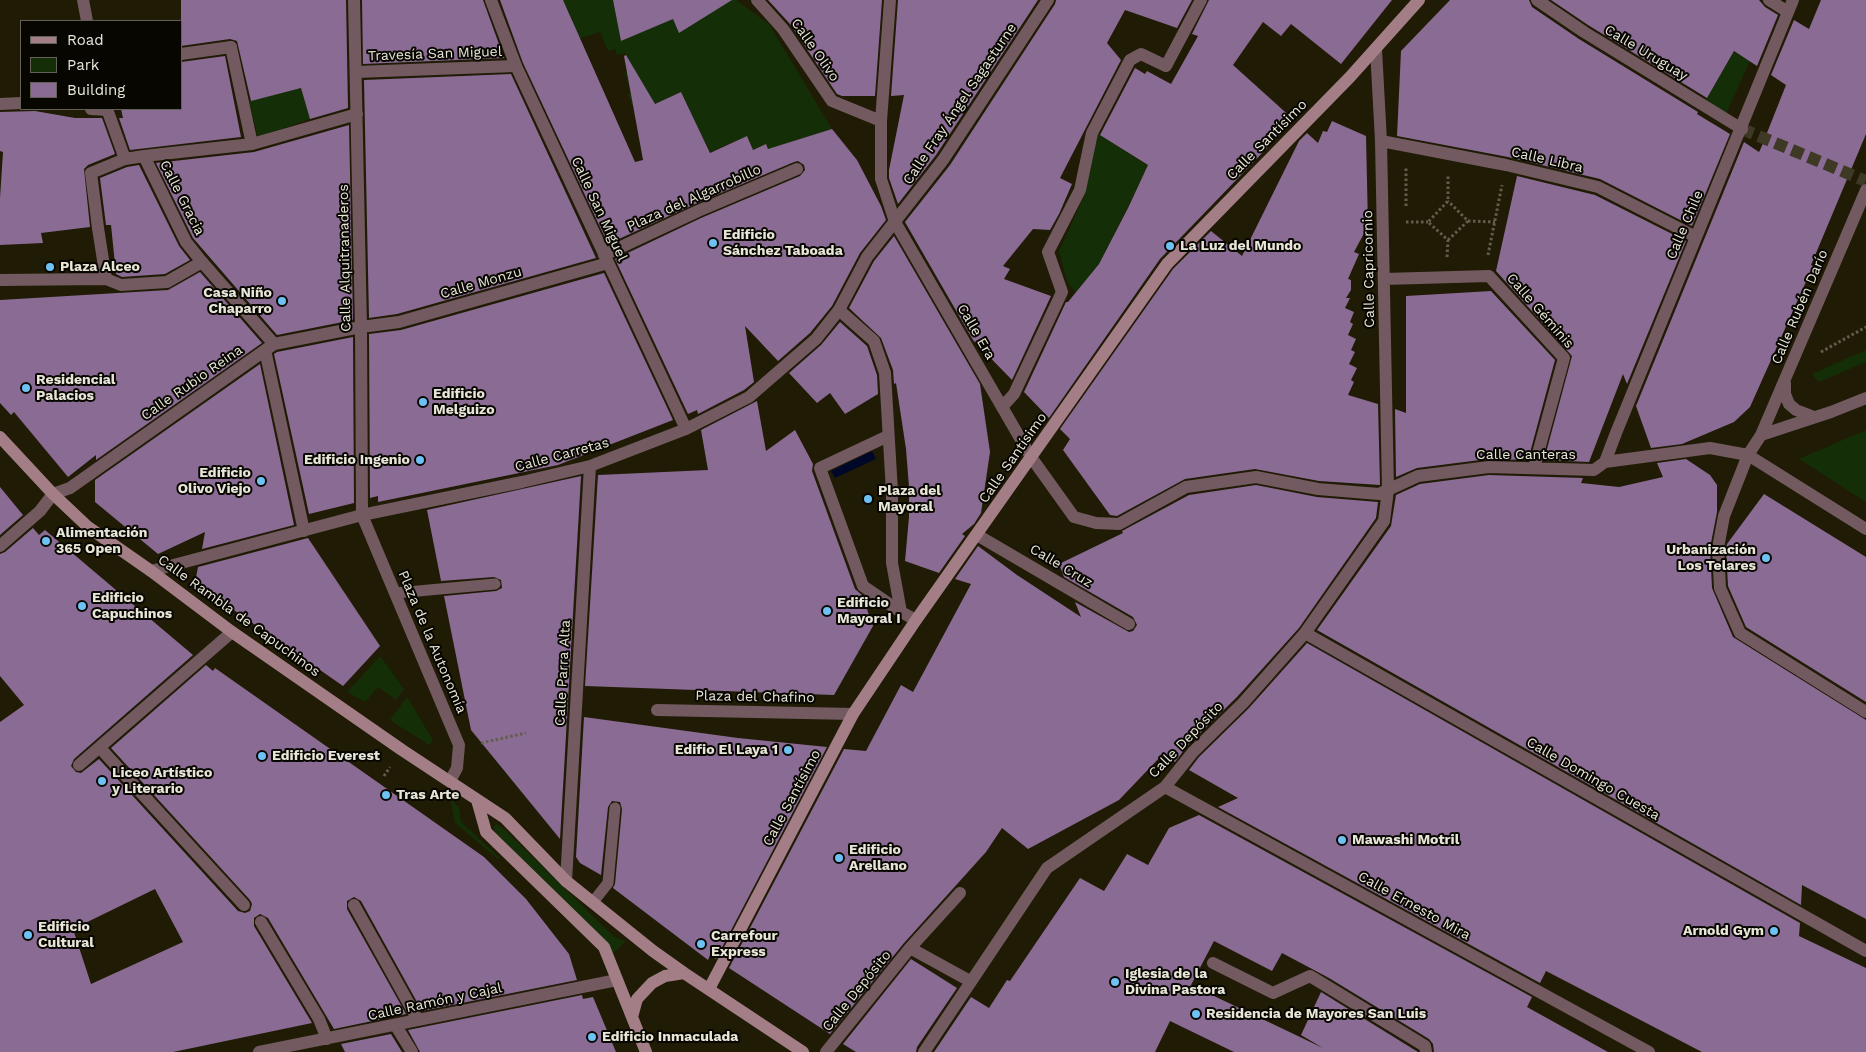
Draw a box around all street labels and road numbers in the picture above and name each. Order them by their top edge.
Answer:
street label: Calle Olivo [787,15,843,85]
street label: Calle Fray Ángel Sagasturne [900,20,1020,188]
street label: Calle Uruguay [1601,22,1691,84]
street label: Travesía San Miguel [368,43,502,65]
street label: Calle Santísimo [1223,96,1311,184]
street label: Calle Libra [1509,144,1585,176]
street label: Calle San Miguel [567,154,631,264]
street label: Calle Gracia [156,158,208,238]
street label: Plaza del Algarrobillo [624,161,764,235]
street label: Calle Alquitranaderos [335,184,355,332]
street label: Calle Chile [1663,188,1707,262]
street label: Calle Capricornio [1360,210,1378,328]
street label: Calle Rubén Darío [1768,247,1832,367]
street label: Calle Monzu [438,263,524,303]
street label: Calle Géminis [1503,270,1577,352]
street label: Calle Era [953,301,999,363]
street label: Calle Rubio Reina [138,342,246,424]
street label: Calle Santísimo [976,409,1050,507]
street label: Calle Carretas [513,434,611,476]
street label: Calle Canteras [1476,447,1576,463]
street label: Calle Cruz [1027,541,1095,591]
street label: Calle Rambla de Capuchinos [155,551,323,681]
street label: Plaza de la Autonomía [394,568,470,716]
street label: Calle Parra Alta [552,619,574,727]
street label: Plaza del Chafino [695,688,815,706]
street label: Calle Depósito [1145,698,1227,782]
street label: Calle Domingo Cuesta [1523,734,1663,824]
street label: Calle Santísimo [760,747,824,849]
street label: Calle Ernesto Mira [1355,868,1473,944]
street label: Calle Depósito [819,947,895,1035]
street label: Calle Ramón y Cajal [366,980,504,1024]

